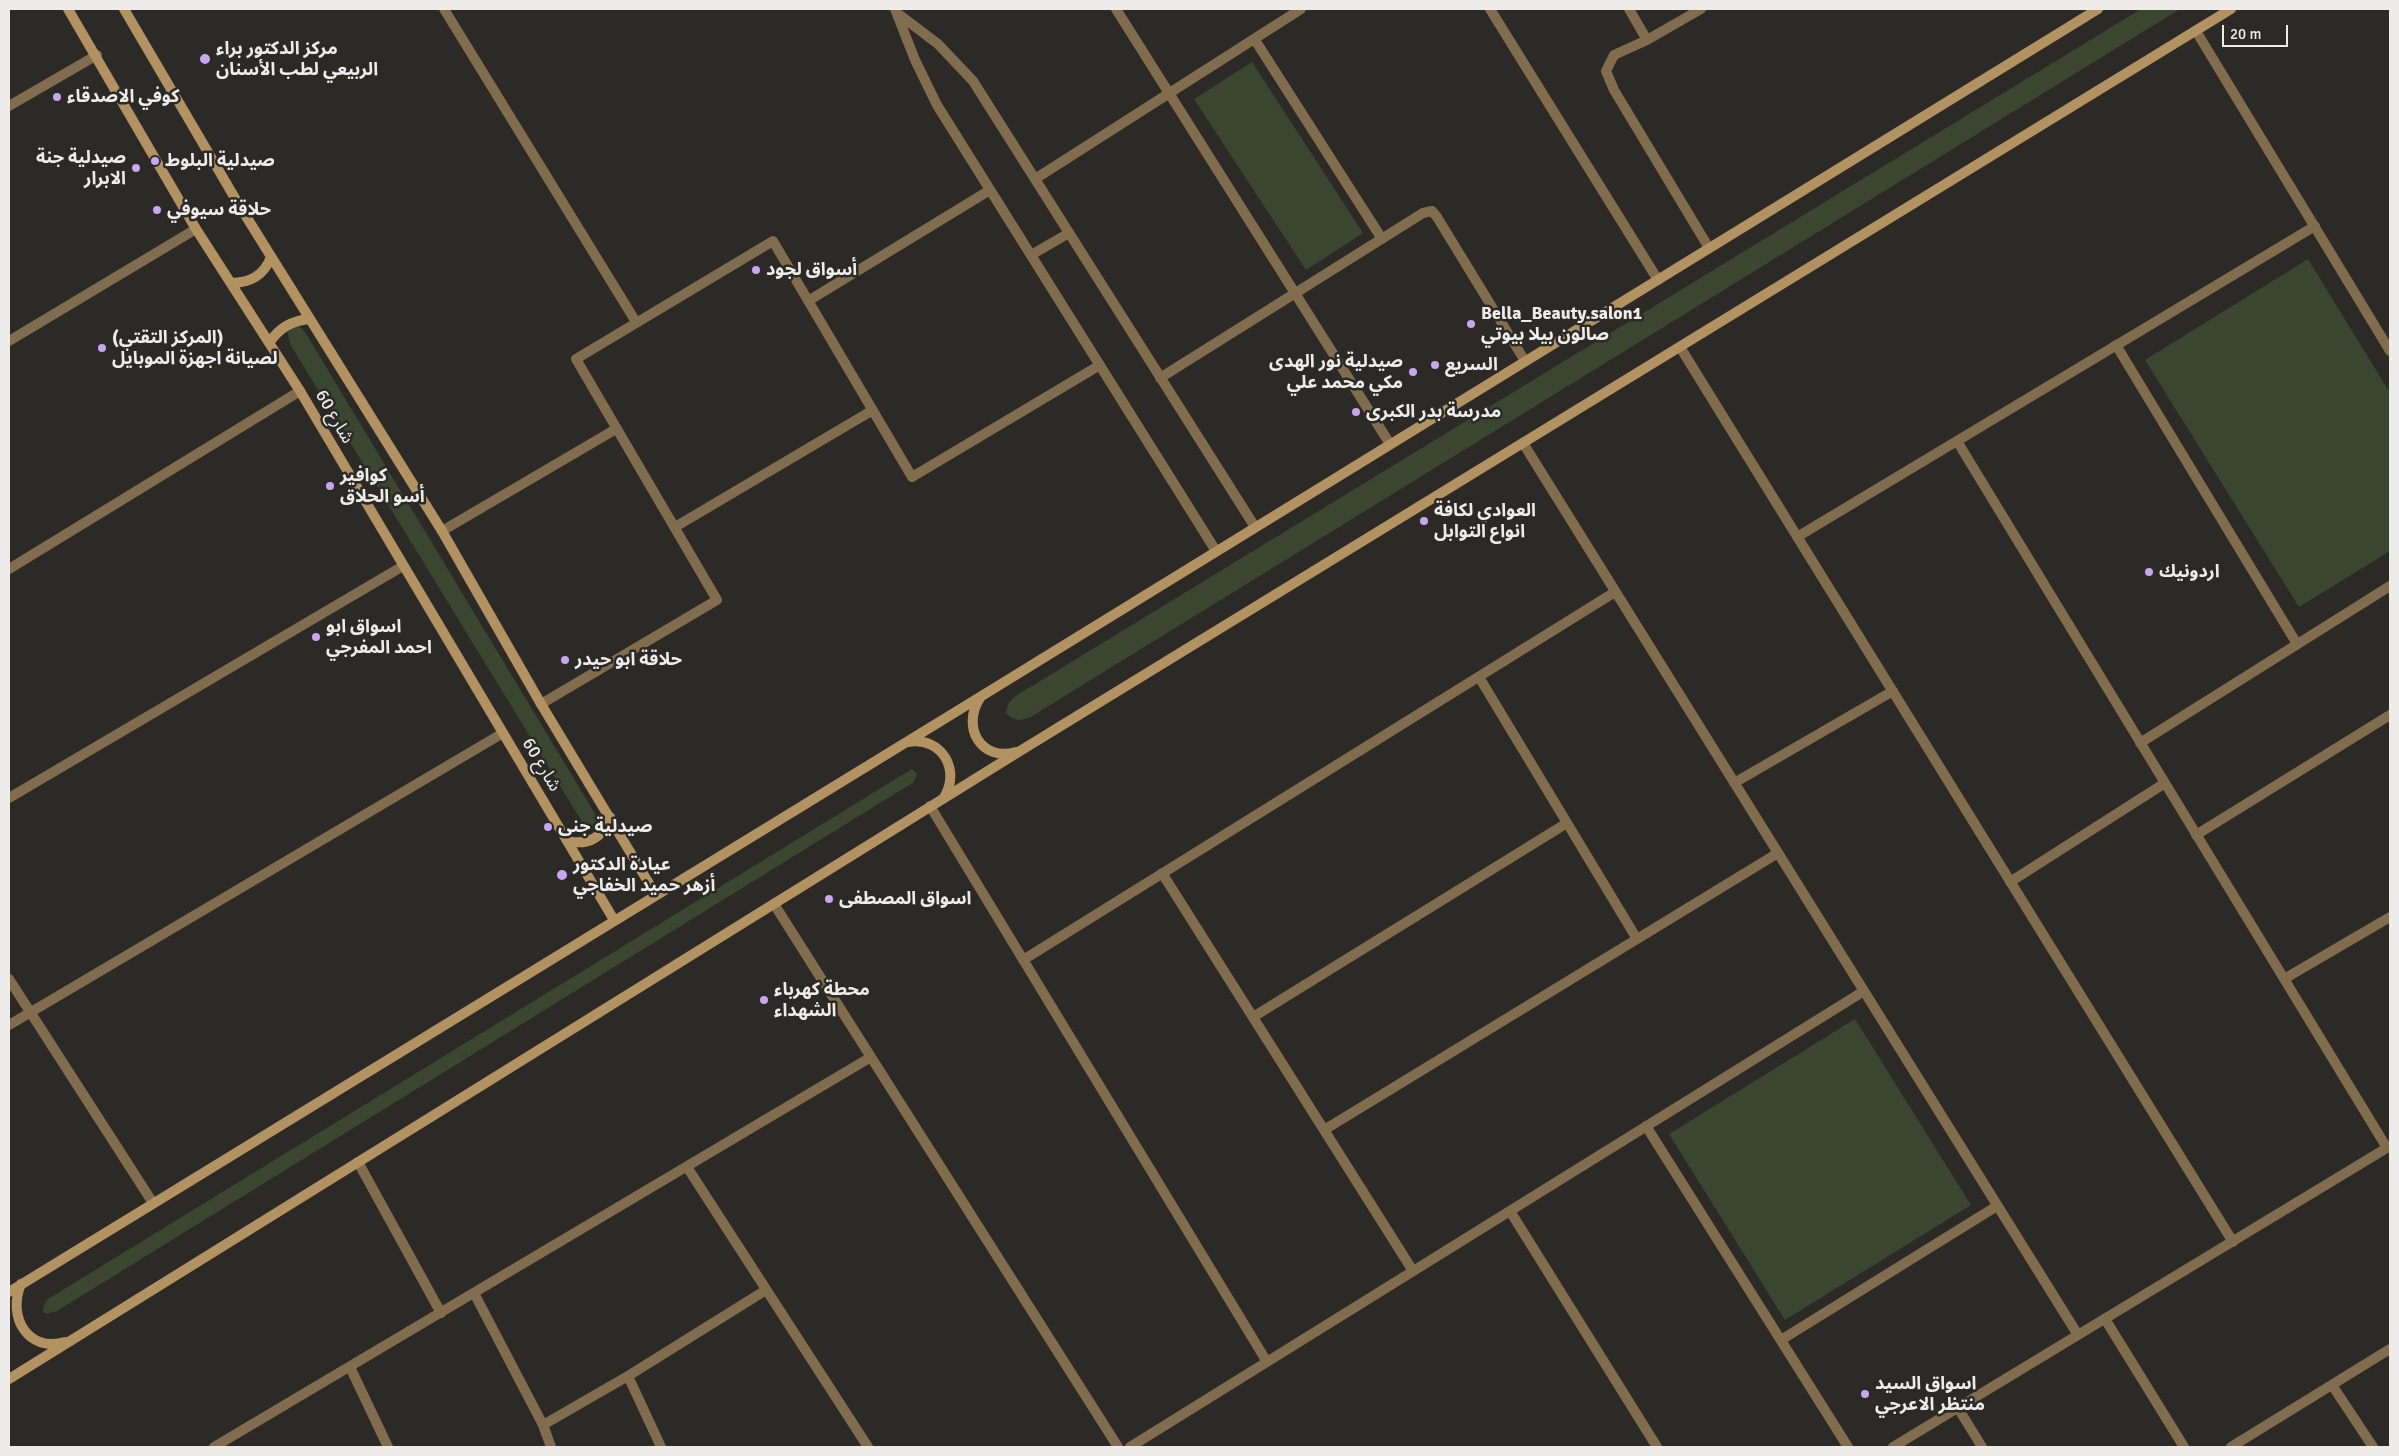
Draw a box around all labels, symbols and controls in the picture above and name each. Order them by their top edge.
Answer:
scale bar [2224,15,2290,47]
text: 20 m [2230,25,2261,43]
place label: مركز الدكتور براء الربيعي لطب الأسنان [216,38,378,80]
marker: مركز الدكتور براء الربيعي لطب الأسنان [198,52,212,66]
place label: كوفي الاصدقاء [67,86,179,108]
marker: كوفي الاصدقاء [51,91,63,103]
place label: صيدلية جنة الابرار [36,147,126,190]
place label: صيدلية البلوط [165,150,275,172]
marker: صيدلية البلوط [149,155,161,167]
marker: صيدلية جنة الابرار [130,162,142,174]
place label: حلاقة سيوفي [167,199,271,221]
marker: حلاقة سيوفي [151,204,163,216]
place label: أسواق لجود [766,259,857,281]
marker: أسواق لجود [750,264,762,276]
place label: Bella_Beauty.salon1 صالون بيلا بيوتي [1481,303,1642,346]
marker: Bella_Beauty.salon1 صالون بيلا بيوتي [1465,318,1477,330]
place label: (المركز التقتي) لصيانة اجهزة الموبايل [112,327,278,369]
marker: (المركز التقتي) لصيانة اجهزة الموبايل [96,342,108,354]
place label: صيدلية نور الهدى مكي محمد علي [1269,351,1403,394]
place label: السريع [1445,354,1498,376]
marker: السريع [1429,359,1441,371]
marker: صيدلية نور الهدى مكي محمد علي [1407,366,1419,378]
street label: شارع 60 [310,386,358,448]
place label: مدرسة بدر الكبرى [1366,401,1501,423]
marker: مدرسة بدر الكبرى [1350,406,1362,418]
place label: كوافير أسو الحلاق [340,465,425,508]
marker: كوافير أسو الحلاق [324,480,336,492]
place label: العوادي لكافة انواع التوابل [1434,500,1536,542]
marker: العوادي لكافة انواع التوابل [1418,515,1430,527]
place label: اردونيك [2159,561,2220,583]
marker: اردونيك [2143,566,2155,578]
place label: اسواق ابو احمد المفرجي [326,616,432,659]
marker: اسواق ابو احمد المفرجي [310,631,322,643]
place label: حلاقة ابو حيدر [575,649,682,671]
marker: حلاقة ابو حيدر [559,654,571,666]
street label: شارع 60 [517,734,565,796]
place label: صيدلية جنى [558,816,652,838]
marker: صيدلية جنى [542,821,554,833]
place label: عيادة الدكتور أزهر حميد الخفاجي [573,854,715,896]
marker: عيادة الدكتور أزهر حميد الخفاجي [555,868,569,882]
place label: اسواق المصطفى [839,888,971,910]
marker: اسواق المصطفى [823,893,835,905]
place label: محطة كهرباء الشهداء [774,979,870,1022]
marker: محطة كهرباء الشهداء [758,994,770,1006]
place label: اسواق السيد منتظر الاعرجي [1875,1373,1985,1416]
marker: اسواق السيد منتظر الاعرجي [1859,1388,1871,1400]

